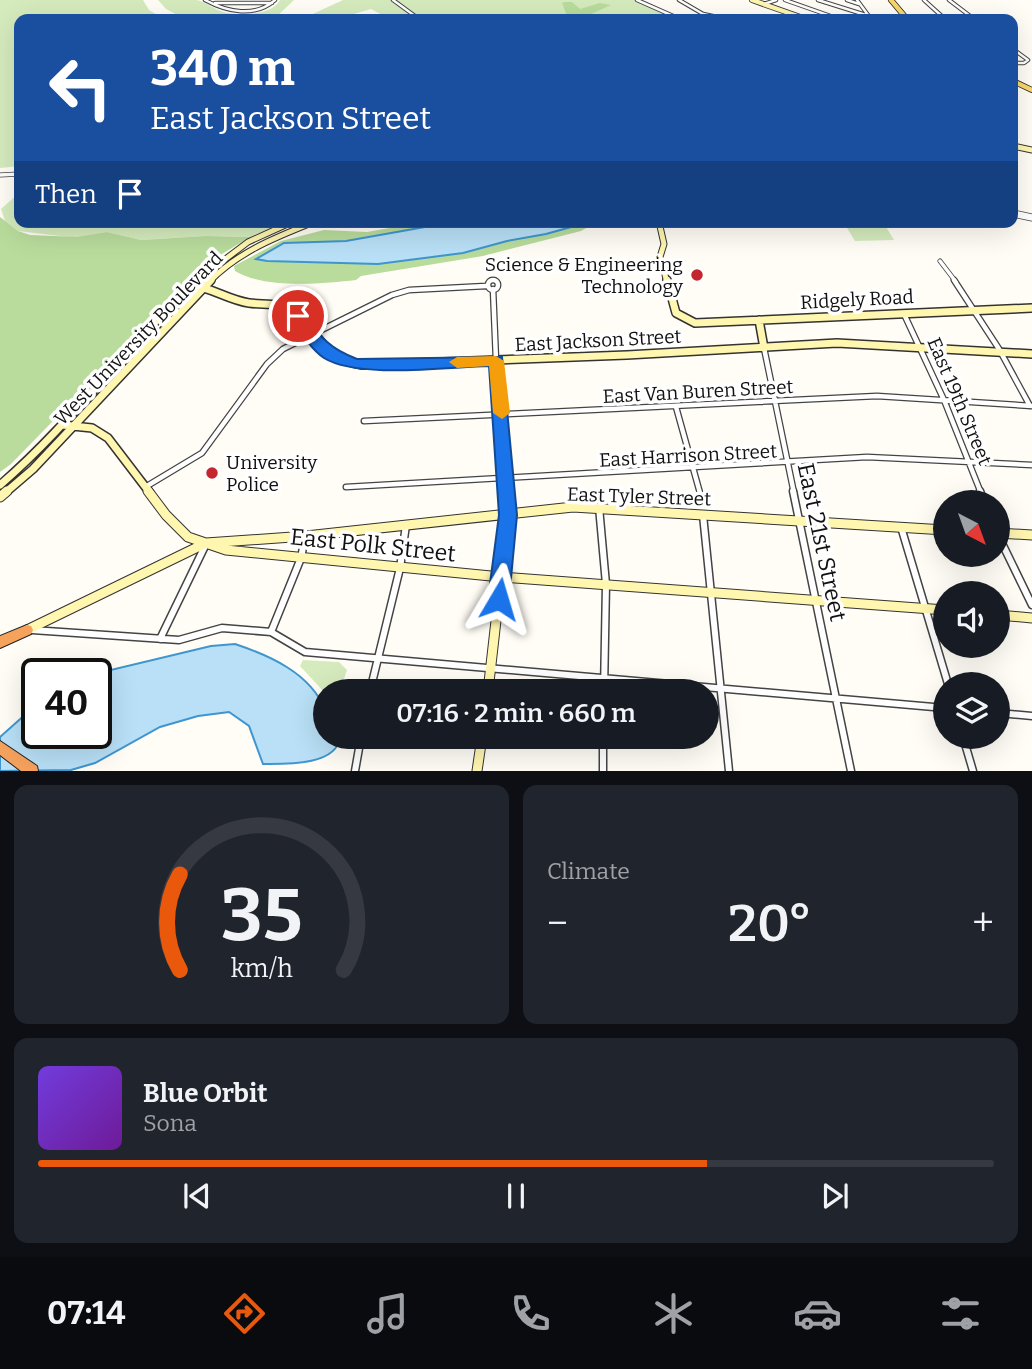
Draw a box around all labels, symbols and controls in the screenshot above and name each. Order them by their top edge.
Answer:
text: 340 m [150,39,295,98]
icon: left [35,42,126,133]
text: East Jackson Street [150,99,431,137]
icon: arrive [111,175,149,213]
text: Then [35,179,97,210]
street label: West University Boulevard [49,247,227,430]
place label: Science & Engineering Technology [485,253,684,298]
marker: Science & Engineering Technology [689,267,705,283]
street label: Ridgely Road [800,285,914,314]
pin [268,286,328,346]
icon: arrive [279,297,317,335]
street label: East Jackson Street [514,325,682,356]
street label: East 19th Street [922,334,997,469]
street label: East Van Buren Street [602,375,794,408]
street label: East Harrison Street [598,439,778,472]
place label: University Police [226,451,318,496]
street label: East 21st Street [792,460,852,624]
marker: University Police [204,465,220,481]
street label: East Tyler Street [567,482,712,511]
north arrow [933,490,1010,567]
map controls [933,490,1010,749]
street label: East Polk Street [289,522,457,568]
position arrow [462,562,536,636]
button: sound [933,581,1010,658]
speed limit sign: 40 [21,658,112,749]
button: layers [933,672,1010,749]
text: 07:16 · 2 min · 660 m [396,698,636,729]
text: Climate [547,857,630,885]
text: 35 [221,873,302,960]
text: 20° [728,892,812,955]
text: − [547,900,568,946]
text: + [972,900,994,946]
text: km/h [231,954,293,984]
text: Blue Orbit [143,1078,267,1109]
text: Sona [143,1109,197,1137]
icon: previous [178,1177,216,1215]
icon: pause [497,1177,535,1215]
icon: next [816,1177,854,1215]
icon: directions [220,1289,269,1338]
icon: music [363,1289,412,1338]
icon: phone [506,1289,555,1338]
icon: climate [649,1289,698,1338]
icon: car [793,1289,842,1338]
icon: filters [936,1289,985,1338]
text: 07:14 [47,1294,125,1332]

